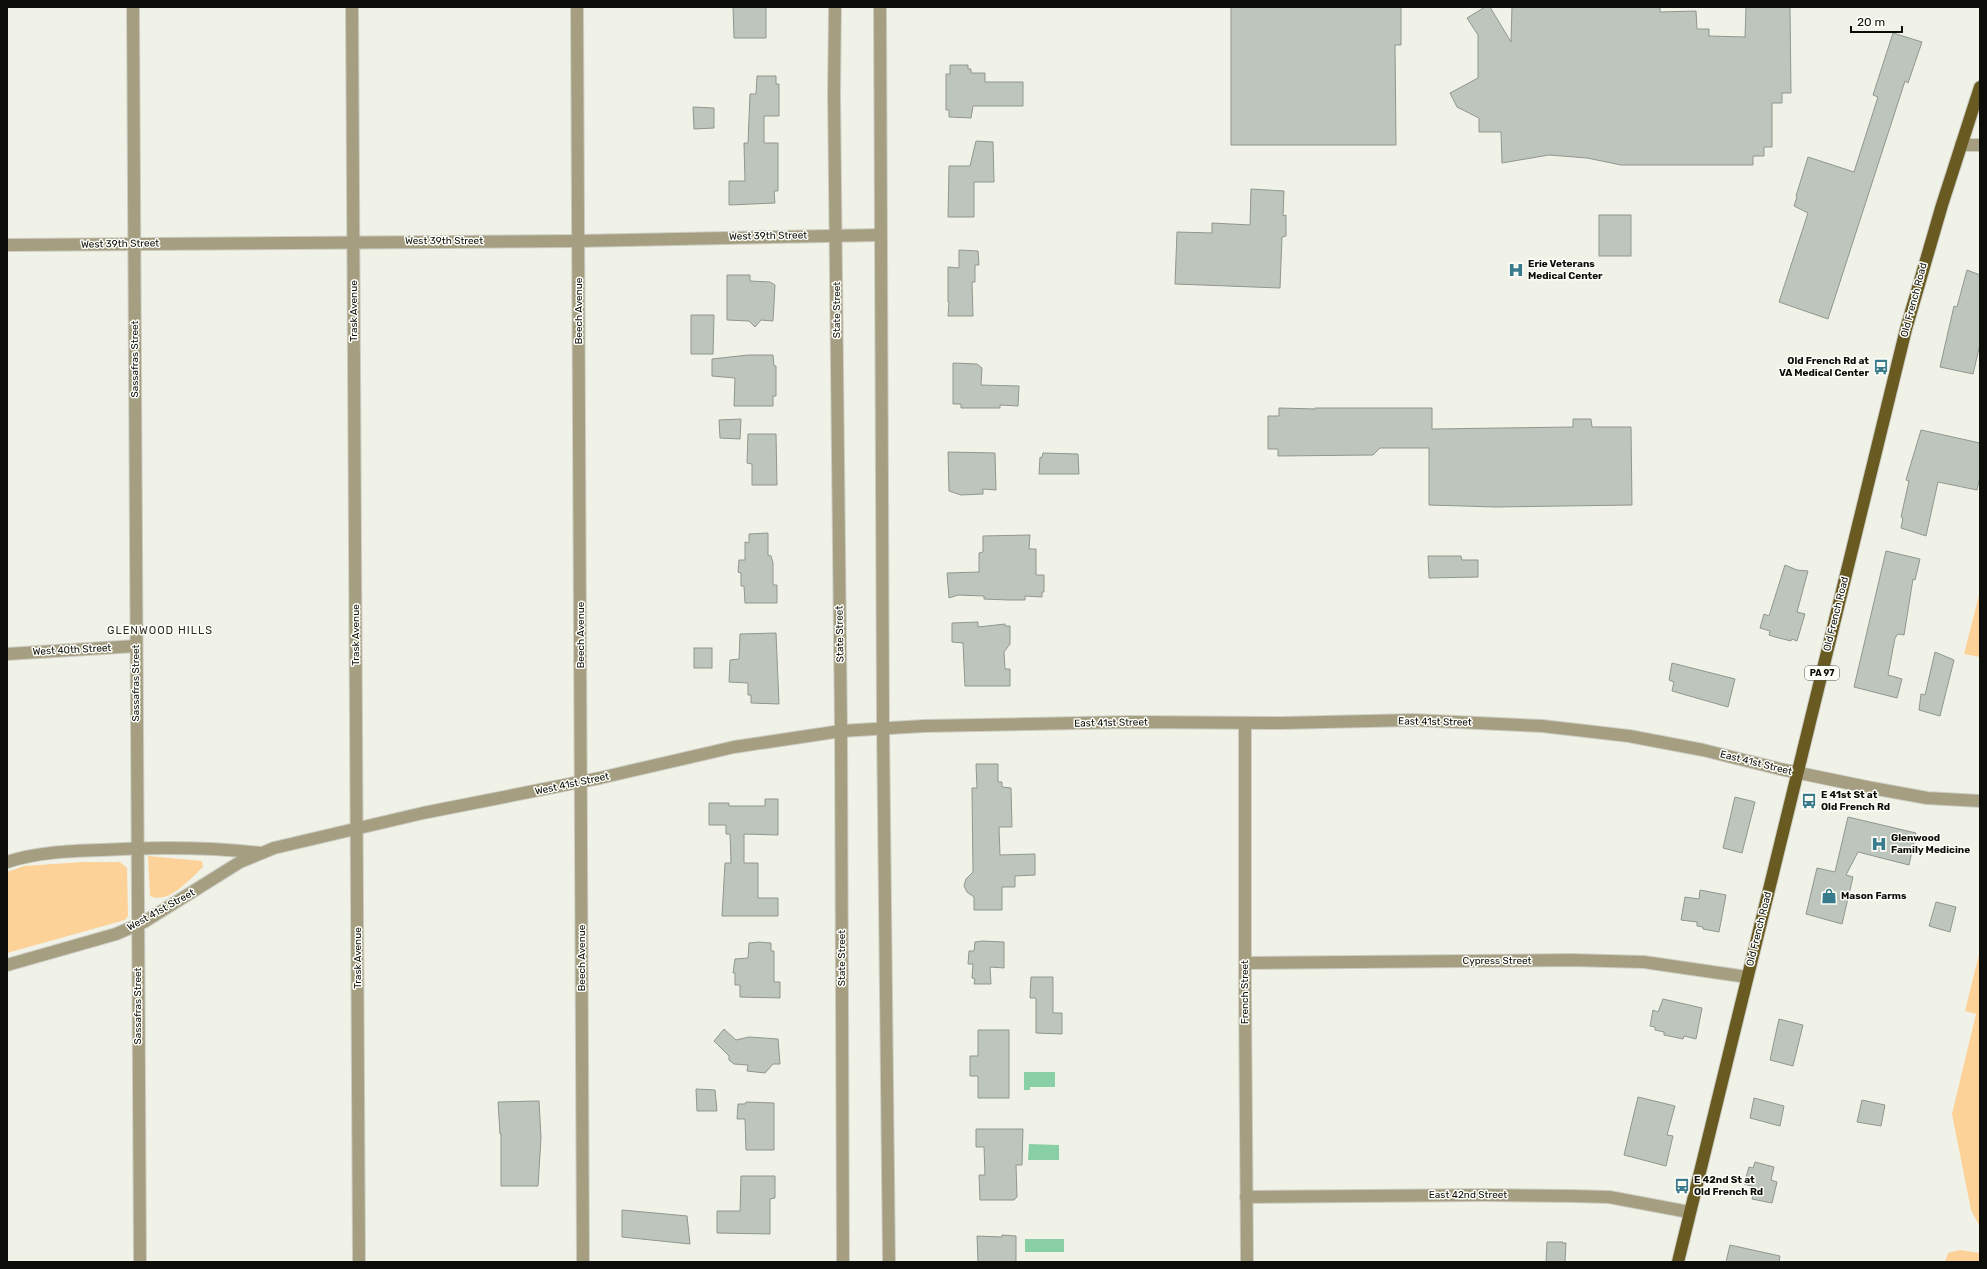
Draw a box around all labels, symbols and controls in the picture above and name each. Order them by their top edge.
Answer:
scale bar [1851,8,1902,34]
text: 20 m [1857,15,1885,29]
street label: West 39th Street [729,229,807,243]
street label: West 39th Street [405,235,483,247]
street label: West 39th Street [81,237,159,251]
place label: Erie Veterans Medical Center [1528,258,1603,282]
hospital icon: Erie Veterans Medical Center [1507,261,1525,279]
street label: Old French Road [1898,261,1930,338]
street label: Beech Avenue [573,277,585,344]
street label: Trask Avenue [348,280,360,342]
street label: State Street [831,282,843,338]
street label: Sassafras Street [129,320,141,397]
place label: Old French Rd at VA Medical Center [1779,355,1869,379]
bus stop icon: Old French Rd at VA Medical Center [1872,358,1890,376]
street label: Old French Road [1821,575,1851,653]
street label: Beech Avenue [575,601,587,668]
street label: Trask Avenue [350,604,362,666]
street label: State Street [834,606,846,662]
district label: GLENWOOD HILLS [107,624,213,637]
street label: West 40th Street [32,642,112,658]
street label: Sassafras Street [130,644,142,721]
road number: PA 97 [1805,666,1839,680]
street label: East 41st Street [1398,715,1472,729]
street label: East 41st Street [1074,716,1148,730]
street label: East 41st Street [1719,748,1793,778]
street label: West 41st Street [534,770,610,798]
place label: E 41st St at Old French Rd [1821,789,1890,813]
bus stop icon: E 41st St at Old French Rd [1800,792,1818,810]
place label: Glenwood Family Medicine [1891,832,1970,856]
hospital icon: Glenwood Family Medicine [1870,835,1888,853]
street label: West 41st Street [125,886,197,934]
shop icon: Mason Farms [1820,887,1838,905]
street label: Old French Road [1744,890,1774,968]
place label: Mason Farms [1841,890,1907,902]
street label: Beech Avenue [576,924,588,991]
street label: Trask Avenue [352,927,364,989]
street label: State Street [836,930,848,986]
street label: Cypress Street [1462,955,1532,967]
street label: French Street [1239,960,1251,1024]
street label: Sassafras Street [132,967,144,1044]
place label: E 42nd St at Old French Rd [1694,1174,1763,1198]
bus stop icon: E 42nd St at Old French Rd [1673,1177,1691,1195]
street label: East 42nd Street [1429,1189,1507,1201]

